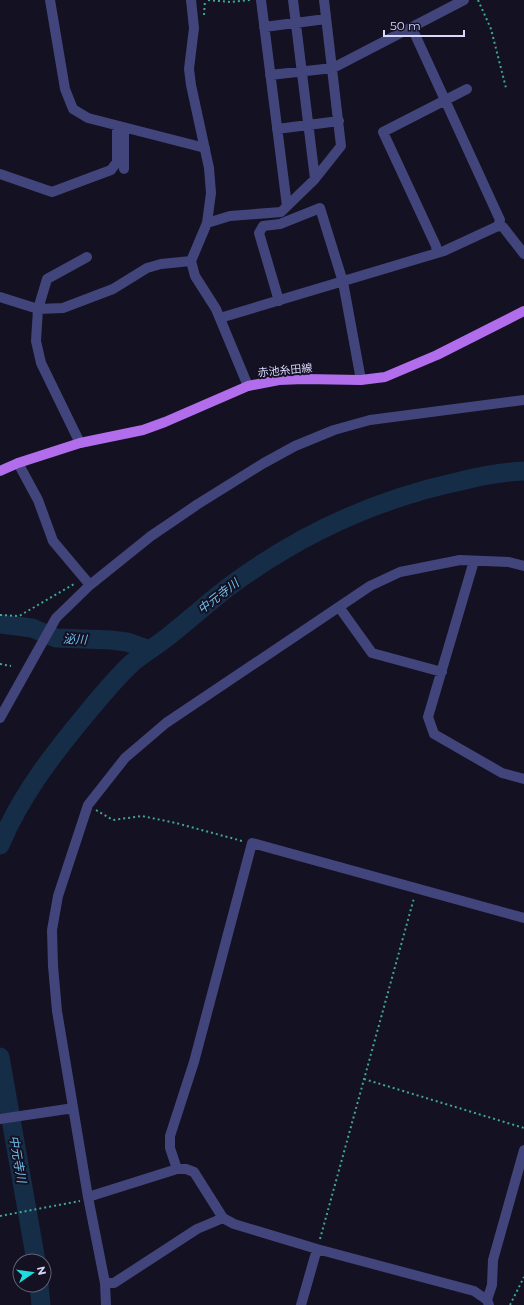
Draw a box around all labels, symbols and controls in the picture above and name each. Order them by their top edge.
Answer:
scale bar [384,12,464,38]
text: 50 m [390,18,421,33]
street label: 赤池糸田線 [257,361,313,379]
water label: 中元寺川 [194,574,243,617]
water label: 泌川 [63,631,89,647]
water label: 中元寺川 [6,1134,30,1186]
north arrow [12,1253,52,1293]
text: N [34,1265,50,1277]

